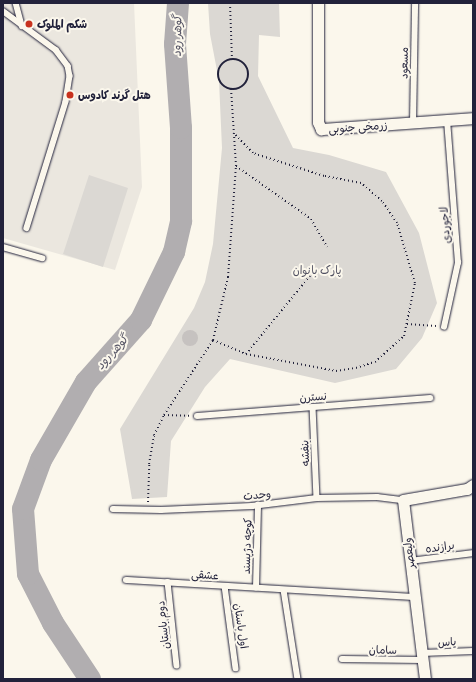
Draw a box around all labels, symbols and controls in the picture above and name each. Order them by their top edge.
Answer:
water label: گوهر رود [169,15,185,57]
place label: شکم الملوک [37,17,87,31]
marker: شکم الملوک [24,19,34,29]
street label: مسعود [397,47,411,79]
place label: هتل گرند کادوس [78,88,151,102]
marker: هتل گرند کادوس [65,90,75,100]
street label: زرمخی جنوبی [328,118,388,136]
street label: لاجوردی [437,206,453,244]
park label: پارک بانوان [293,263,341,277]
water label: گوهر رود [93,332,131,372]
street label: نسترن [299,389,327,405]
street label: بنفشه [298,440,312,466]
street label: وحدت [243,487,271,503]
street label: کوچه دژپسند [239,518,255,574]
street label: ولیعصر [401,537,417,569]
street label: برازنده [425,538,455,556]
street label: عشقی [191,567,219,583]
street label: دوم باستان [154,600,172,650]
street label: اول باستان [231,602,251,650]
street label: یاس [437,635,457,649]
street label: سامان [369,643,397,657]

